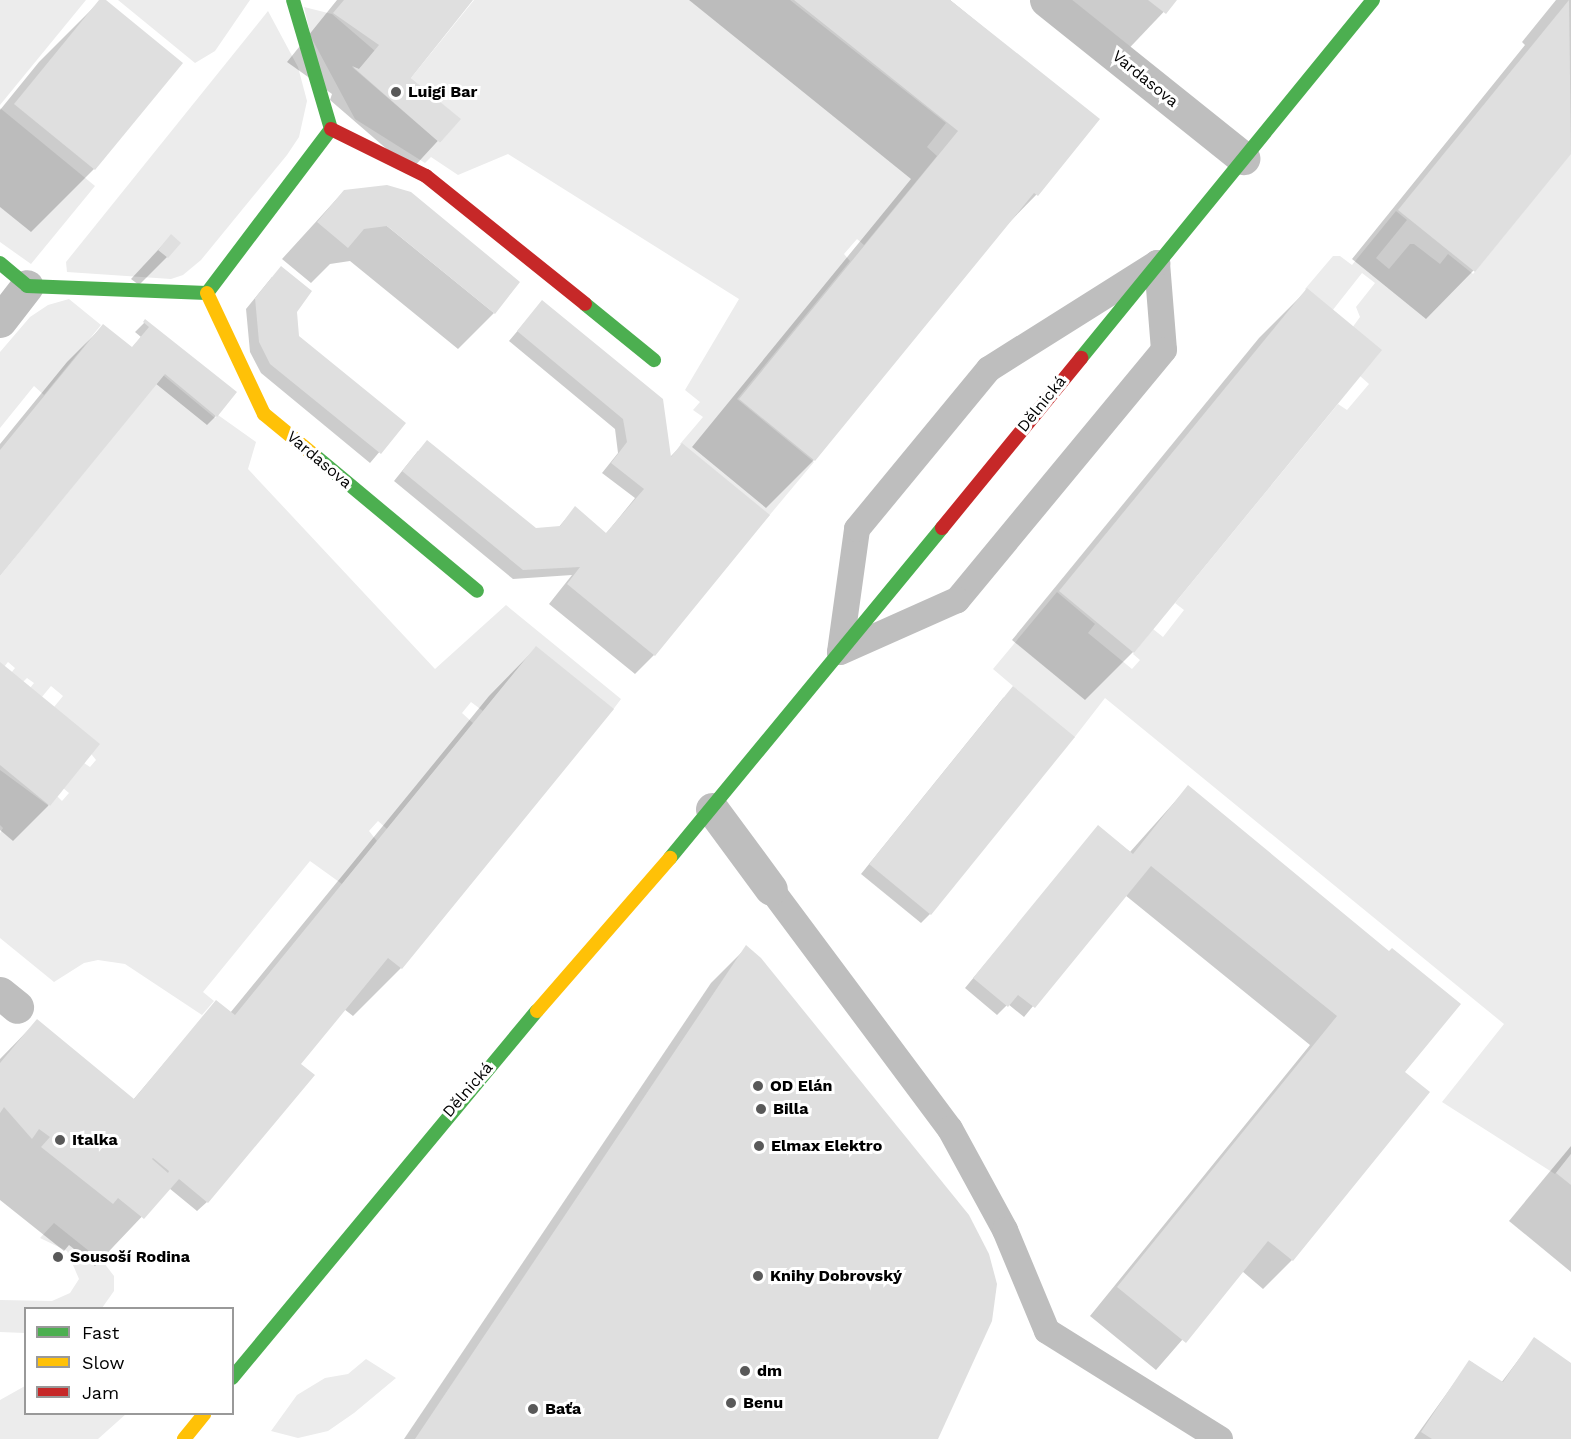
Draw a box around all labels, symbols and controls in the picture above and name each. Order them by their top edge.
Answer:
street label: Vardasova [1108,47,1182,111]
place label: Luigi Bar [408,82,477,102]
marker: Luigi Bar [389,85,403,99]
street label: Dělnická [1014,372,1070,436]
street label: Vardasova [283,427,355,493]
street label: Dělnická [439,1059,497,1121]
place label: OD Elán [770,1076,832,1096]
marker: OD Elán [751,1079,765,1093]
place label: Billa [773,1099,808,1119]
marker: Billa [754,1102,768,1116]
place label: Italka [72,1130,118,1150]
marker: Italka [53,1133,67,1147]
place label: Elmax Elektro [771,1136,883,1156]
marker: Elmax Elektro [752,1139,766,1153]
place label: Sousoší Rodina [70,1247,190,1267]
marker: Sousoší Rodina [51,1250,65,1264]
place label: Knihy Dobrovský [770,1266,902,1286]
marker: Knihy Dobrovský [751,1269,765,1283]
legend [24,1307,234,1415]
text: Fast [82,1322,119,1343]
text: Slow [82,1352,125,1373]
place label: dm [757,1361,782,1381]
marker: dm [738,1364,752,1378]
text: Jam [82,1382,119,1403]
place label: Benu [743,1393,783,1413]
marker: Benu [724,1396,738,1410]
place label: Baťa [545,1399,581,1419]
marker: Baťa [526,1402,540,1416]

